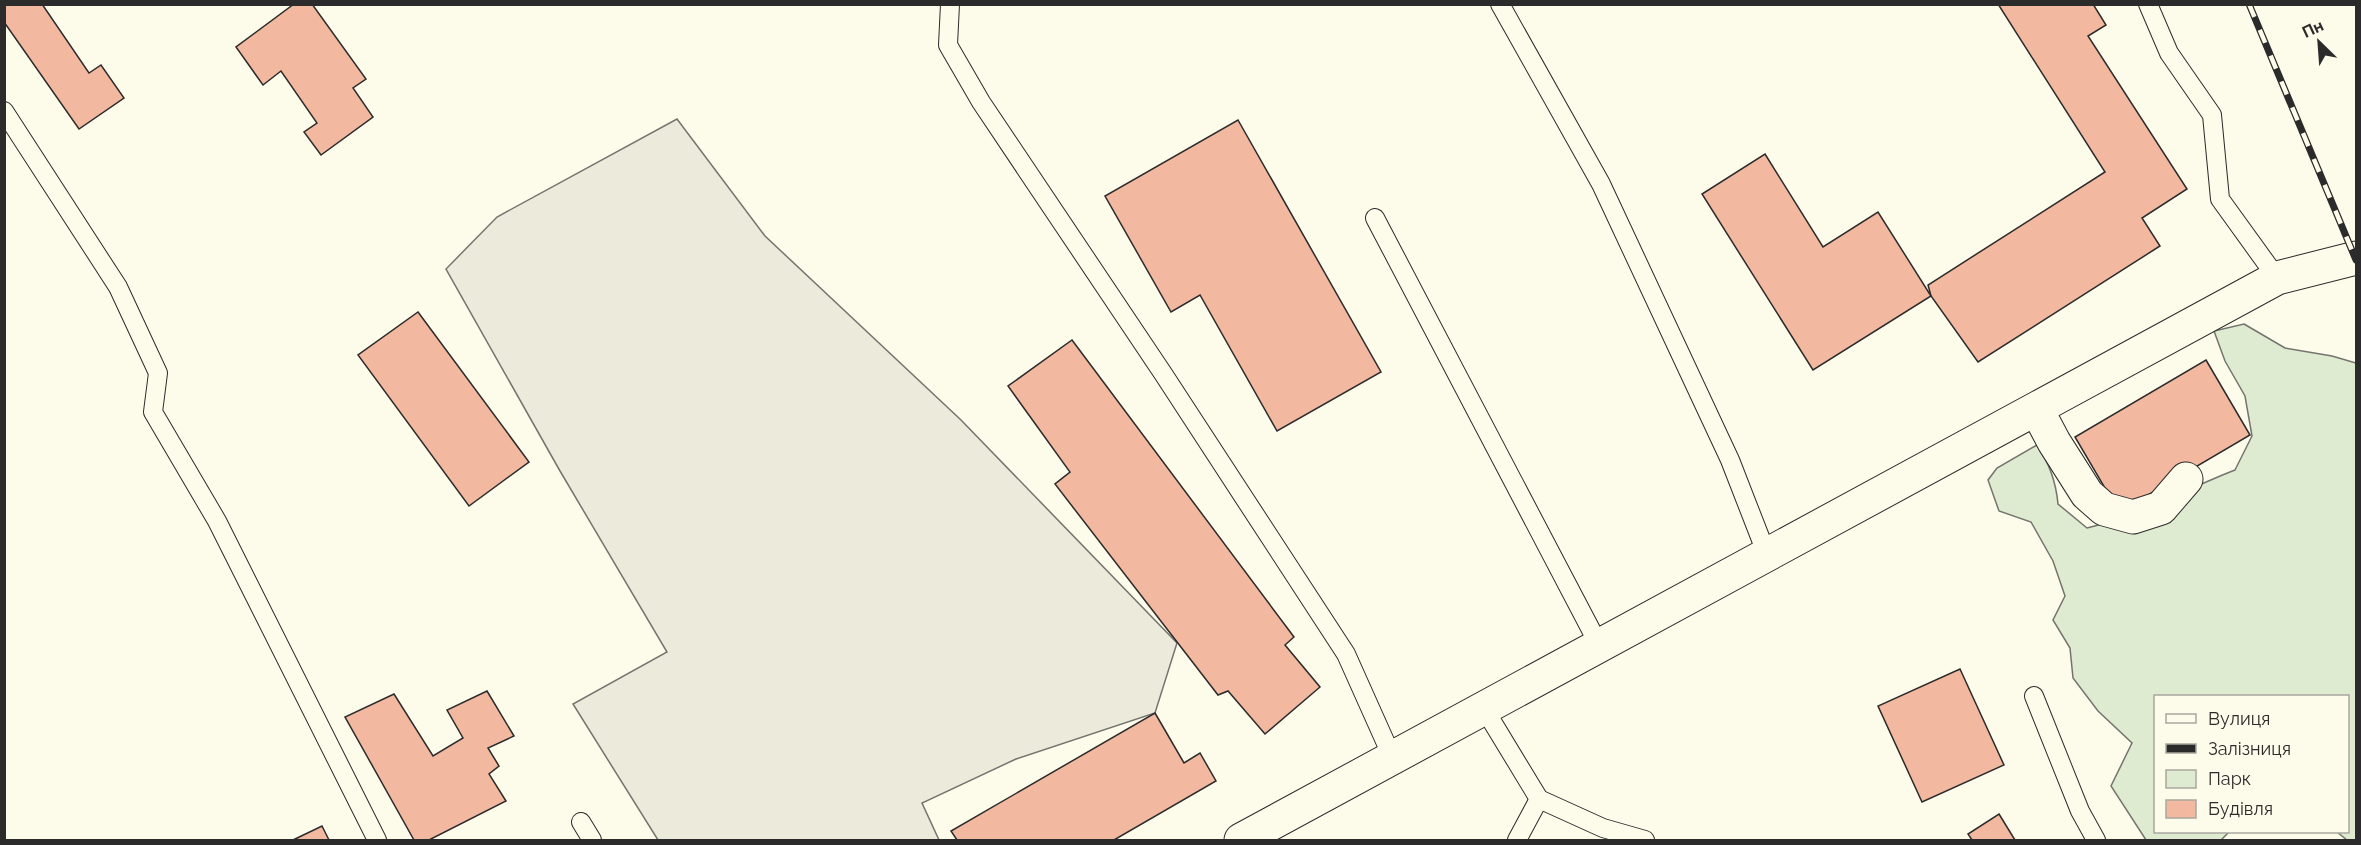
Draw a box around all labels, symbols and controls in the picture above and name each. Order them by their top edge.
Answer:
north arrow [2289,12,2349,72]
text: Пн [2299,16,2327,42]
legend [2154,695,2349,833]
text: Вулиця [2208,708,2270,729]
text: Залізниця [2208,738,2291,759]
text: Парк [2208,768,2251,789]
text: Будівля [2208,798,2273,819]

